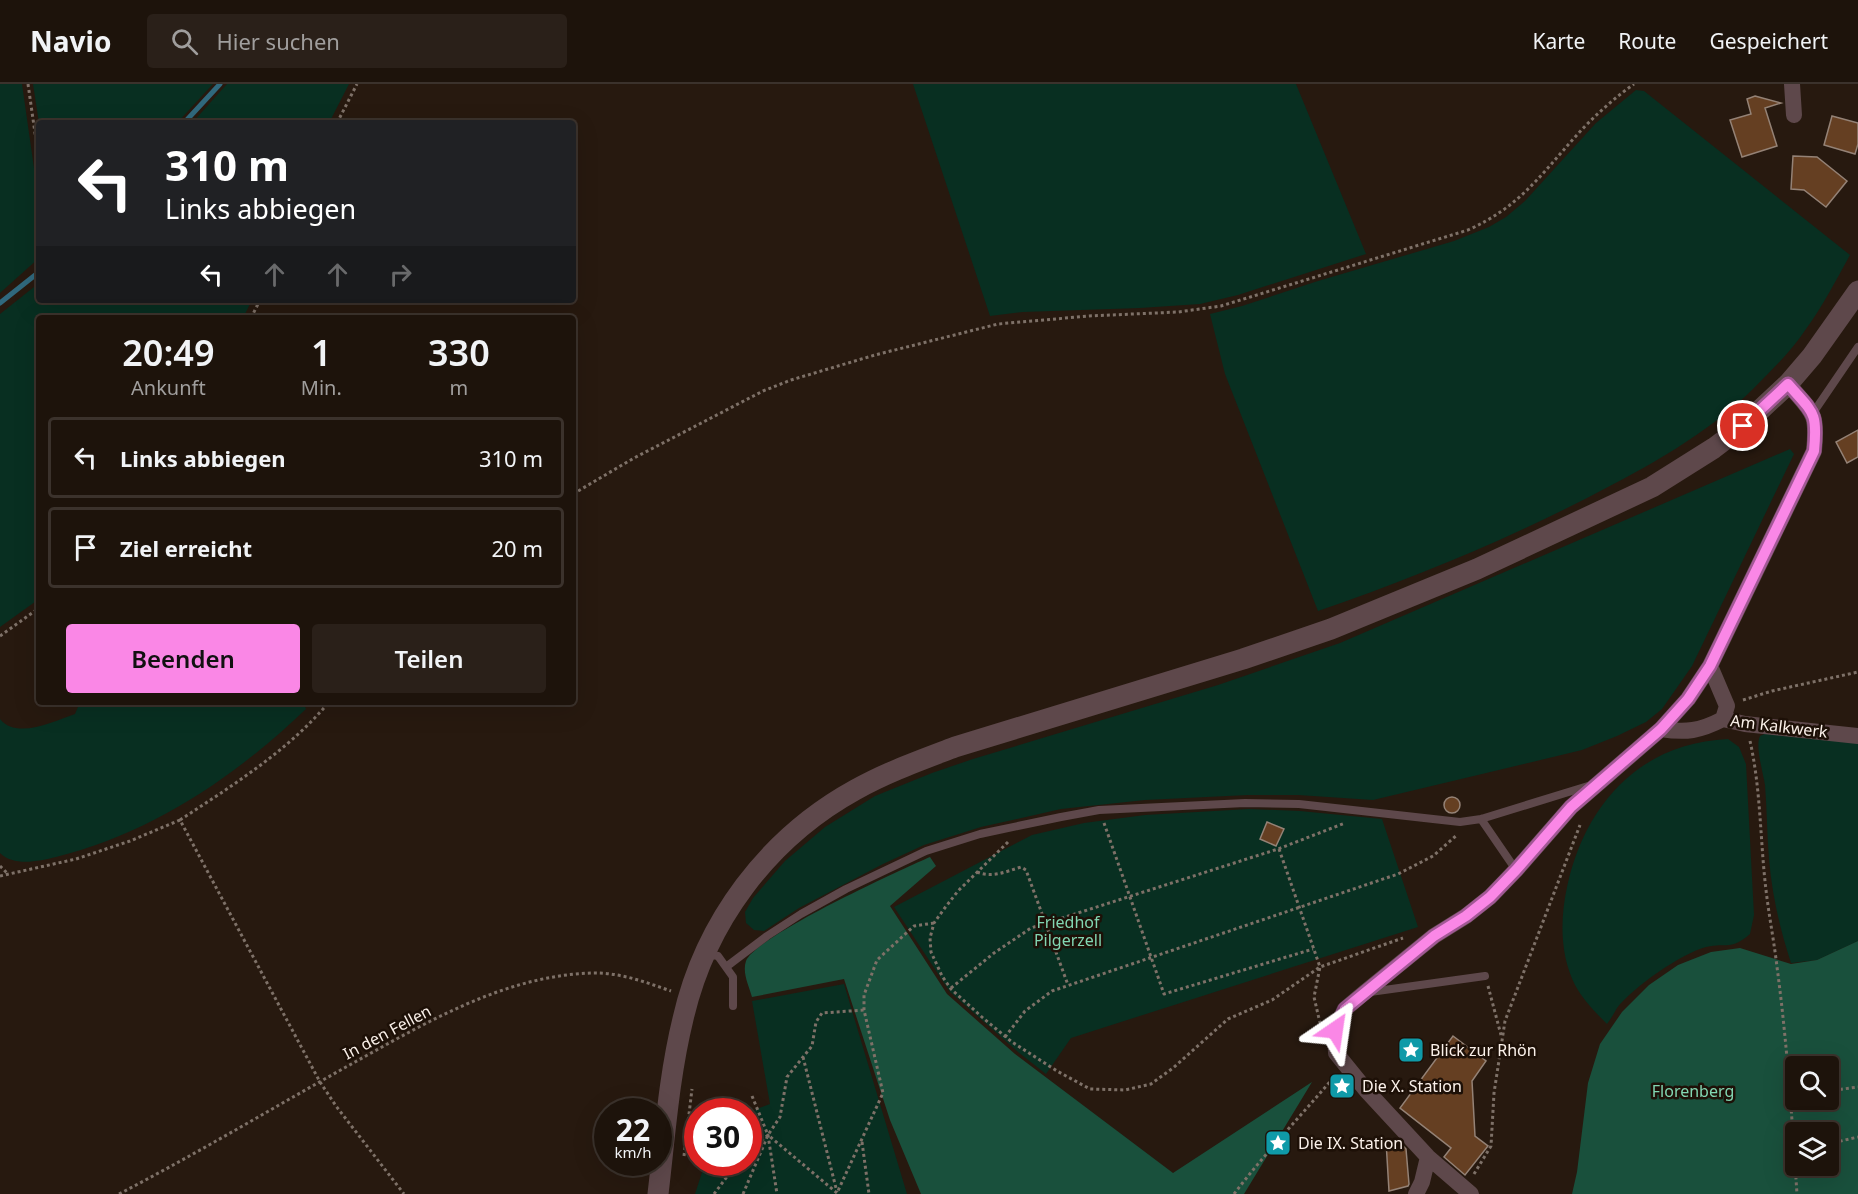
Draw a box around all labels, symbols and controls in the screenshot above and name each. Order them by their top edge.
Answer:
search box [147,14,567,68]
text: Navio [30,22,111,60]
icon: search [168,25,201,58]
text: Hier suchen [216,26,340,56]
text: Karte [1532,27,1585,55]
text: Route [1618,27,1676,55]
text: Gespeichert [1709,27,1828,55]
text: 310 m [165,136,289,193]
icon: left [66,144,144,222]
text: Links abbiegen [165,190,356,227]
icon: left [195,258,228,291]
icon: ahead [258,258,291,291]
icon: ahead [321,258,354,291]
icon: right [384,258,417,291]
text: 20:49 [122,328,215,377]
text: 1 [311,328,332,377]
text: 330 [428,328,490,377]
text: Ankunft [131,374,206,401]
text: Min. [301,374,342,401]
text: m [450,374,468,401]
pin [1717,400,1768,451]
icon: arrive [1726,409,1759,442]
icon: left [69,441,102,474]
text: Links abbiegen [120,443,286,473]
text: 310 m [479,443,543,473]
icon: arrive [69,531,102,564]
text: Ziel erreicht [120,533,252,563]
text: 20 m [492,533,543,563]
button: Beenden [66,624,300,693]
button: Teilen [312,624,546,693]
street label: Am Kalkwerk [1729,709,1829,743]
park label: Friedhof Pilgerzell [1034,911,1102,951]
position arrow [1303,998,1367,1062]
street label: In den Fellen [339,1000,435,1064]
place icon: Blick zur Rhön [1396,1035,1426,1065]
place label: Blick zur Rhön [1430,1039,1537,1061]
map controls [1785,1056,1839,1176]
button: search [1785,1056,1839,1110]
place icon: Die X. Station [1327,1071,1357,1101]
place label: Die X. Station [1362,1075,1462,1097]
park label: Florenberg [1652,1080,1734,1102]
speed limit sign: 30 [684,1098,762,1176]
text: 22 [616,1109,650,1150]
button: layers [1785,1122,1839,1176]
place icon: Die IX. Station [1263,1128,1293,1158]
place label: Die IX. Station [1298,1132,1403,1154]
text: km/h [615,1142,651,1162]

